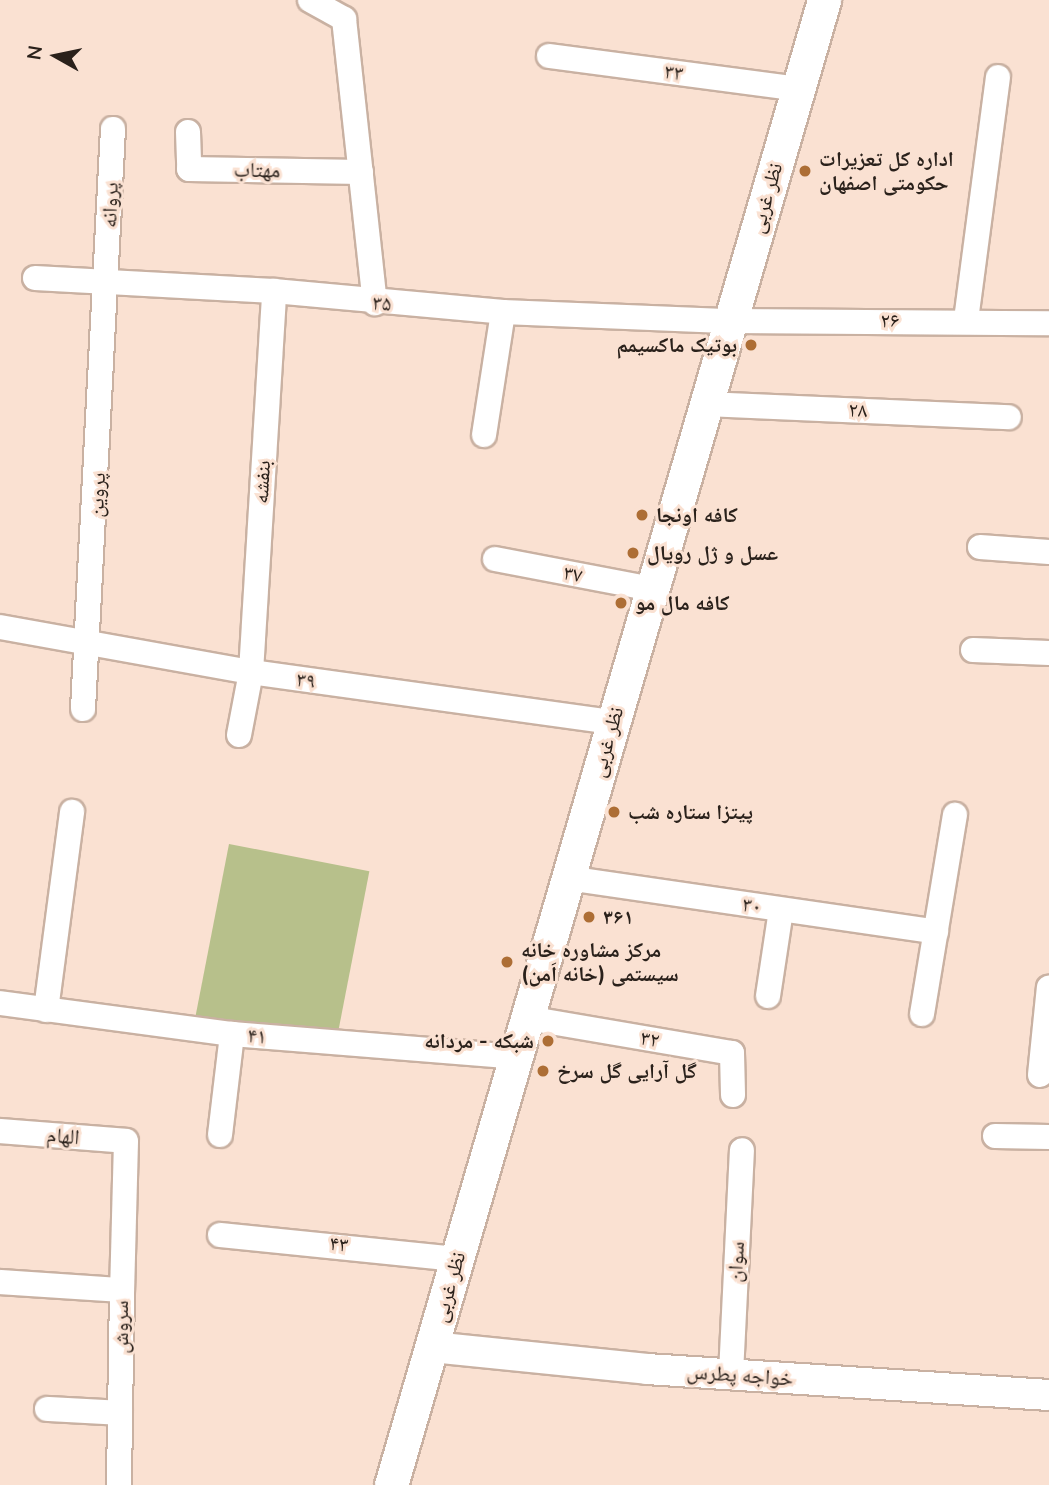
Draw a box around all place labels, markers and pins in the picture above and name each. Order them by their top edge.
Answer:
place label: اداره کل تعزیرات حکومتی اصفهان [819,146,954,196]
marker: اداره کل تعزیرات حکومتی اصفهان [797,163,813,179]
place label: بوتیک ماکسیمم [617,332,737,358]
marker: بوتیک ماکسیمم [743,337,759,353]
place label: کافه اونجا [656,502,738,528]
marker: کافه اونجا [634,507,650,523]
place label: عسل و ژل رویال [647,540,778,566]
marker: عسل و ژل رویال [625,545,641,561]
place label: کافه مال مو [635,590,729,616]
marker: کافه مال مو [613,595,629,611]
place label: پیتزا ستاره شب [628,799,753,825]
marker: پیتزا ستاره شب [606,804,622,820]
place label: ۳۶۱ [603,904,634,930]
marker: ۳۶۱ [581,909,597,925]
place label: مرکز مشاوره خانه سیستمی (خانه اَمن) [521,937,679,987]
marker: مرکز مشاوره خانه سیستمی (خانه اَمن) [499,954,515,970]
place label: شبکه - مردانه [424,1028,534,1054]
marker: شبکه - مردانه [540,1033,556,1049]
place label: گل آرایی گل سرخ [557,1058,697,1084]
marker: گل آرایی گل سرخ [535,1063,551,1079]

